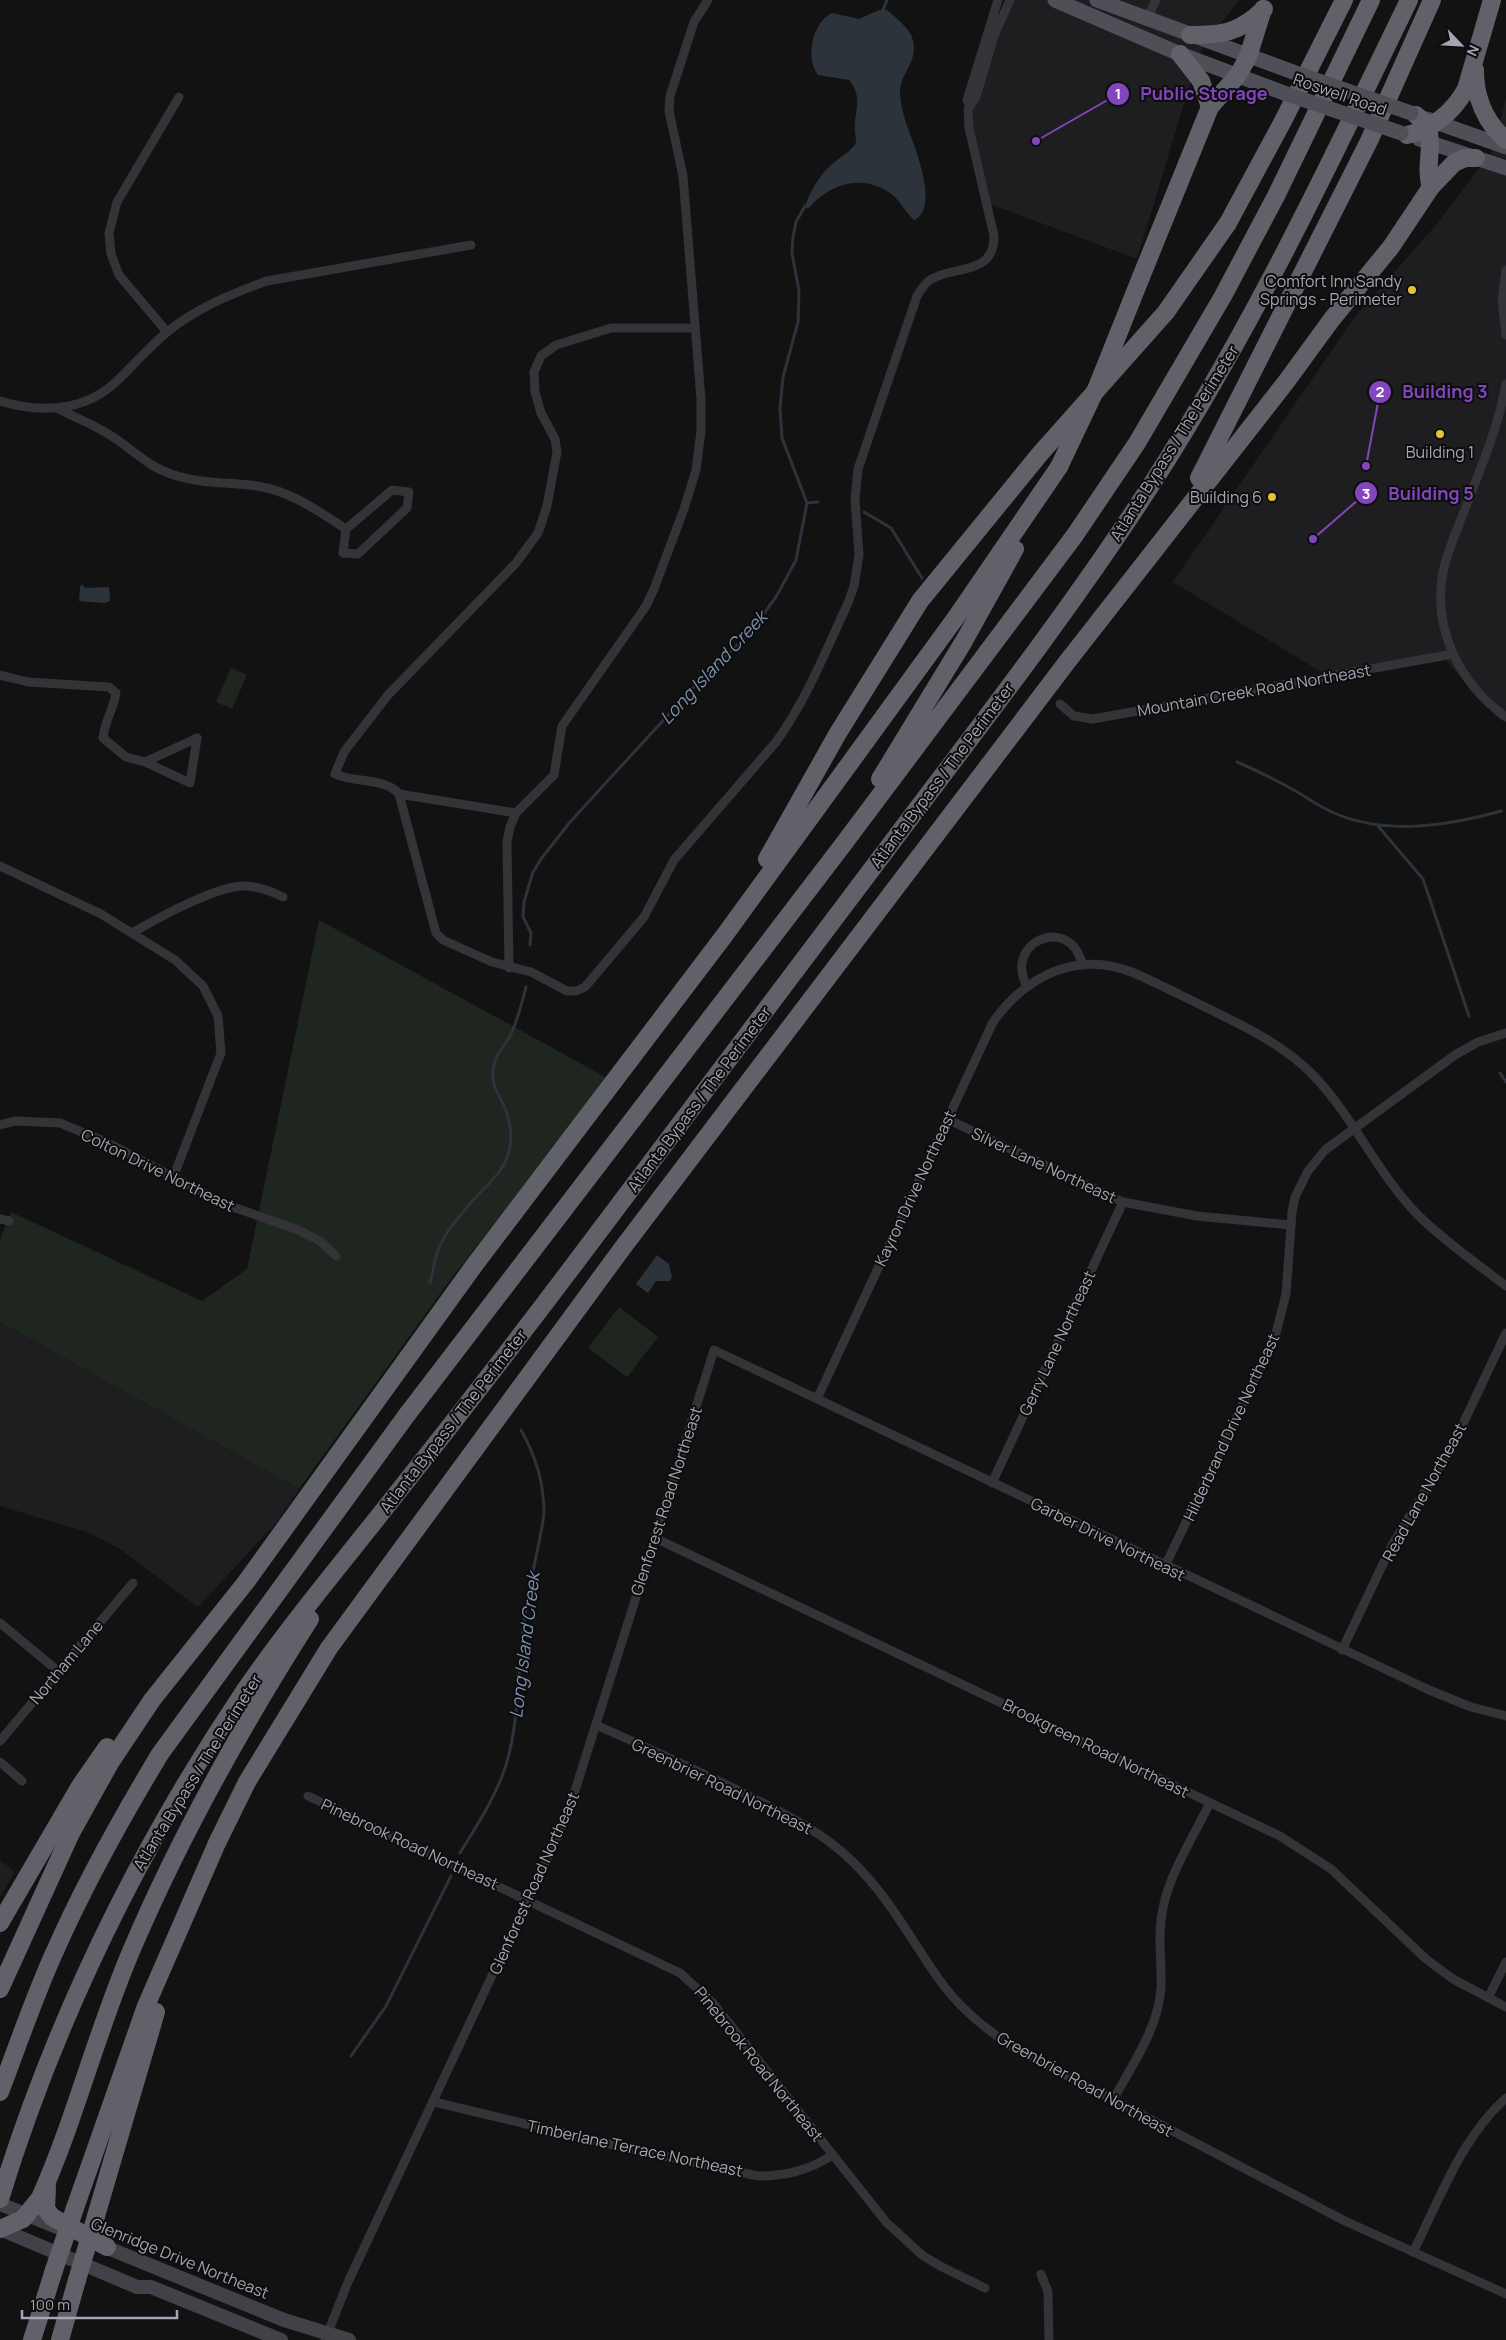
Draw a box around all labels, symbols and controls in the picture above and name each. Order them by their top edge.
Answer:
north arrow [1436,20,1486,70]
text: N [1462,42,1484,59]
street label: Roswell Road [1290,68,1390,120]
callout: Public Storage [1105,77,1277,110]
text: Public Storage [1140,81,1268,105]
text: 1 [1115,83,1121,104]
place label: Comfort Inn Sandy Springs - Perimeter [1260,270,1403,310]
marker: Comfort Inn Sandy Springs - Perimeter [1406,284,1418,296]
street label: Atlanta Bypass / The Perimeter [1105,341,1244,545]
callout: Building 3 [1367,375,1498,408]
text: Building 3 [1402,379,1488,403]
text: 2 [1376,381,1385,402]
marker: Building 1 [1434,428,1446,440]
place label: Building 1 [1406,441,1474,463]
callout: Building 5 [1353,477,1484,510]
text: Building 5 [1388,481,1474,505]
text: 3 [1362,483,1370,504]
place label: Building 6 [1190,486,1262,508]
marker: Building 6 [1266,491,1278,503]
water label: Long Island Creek [654,603,774,729]
street label: Mountain Creek Road Northeast [1136,659,1372,721]
street label: Atlanta Bypass / The Perimeter [865,678,1019,872]
street label: Atlanta Bypass / The Perimeter [622,1002,776,1196]
street label: Kayron Drive Northeast [869,1106,961,1270]
street label: Silver Lane Northeast [968,1122,1120,1208]
street label: Colton Drive Northeast [77,1123,239,1217]
street label: Gerry Lane Northeast [1014,1267,1100,1419]
street label: Atlanta Bypass / The Perimeter [374,1325,532,1517]
street label: Hilderbrand Drive Northeast [1178,1330,1284,1524]
street label: Glenforest Road Northeast [625,1404,707,1598]
street label: Read Lane Northeast [1377,1419,1471,1565]
street label: Garber Drive Northeast [1027,1492,1189,1586]
water label: Long Island Creek [503,1568,545,1719]
street label: Northam Lane [24,1615,108,1709]
street label: Atlanta Bypass / The Perimeter [128,1670,267,1874]
street label: Brookgreen Road Northeast [999,1693,1193,1803]
street label: Greenbrier Road Northeast [628,1733,816,1839]
street label: Glenforest Road Northeast [484,1788,584,1978]
street label: Pinebrook Road Northeast [318,1793,502,1895]
street label: Pinebrook Road Northeast [690,1982,828,2146]
street label: Greenbrier Road Northeast [993,2026,1177,2142]
street label: Timberlane Terrace Northeast [525,2114,745,2182]
street label: Glenridge Drive Northeast [88,2212,272,2304]
scale bar [22,2288,178,2320]
text: 100 m [30,2294,70,2315]

